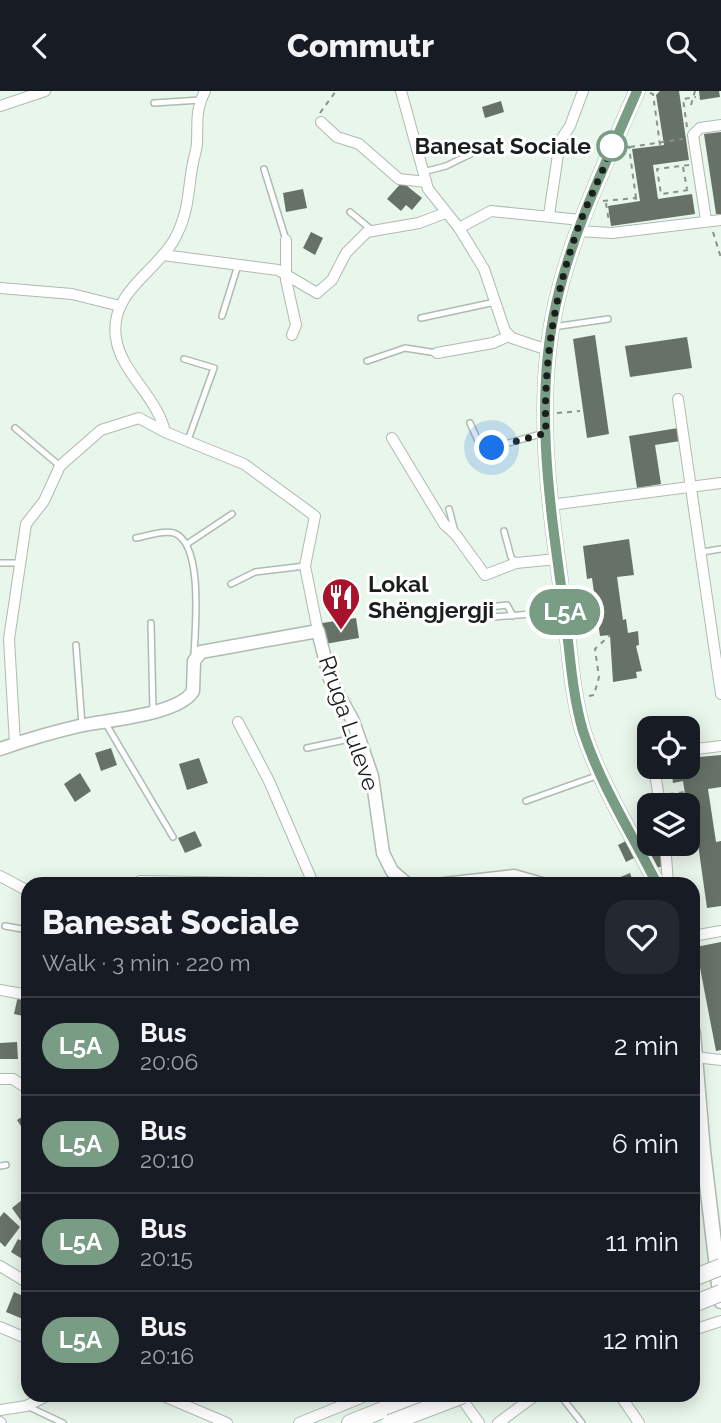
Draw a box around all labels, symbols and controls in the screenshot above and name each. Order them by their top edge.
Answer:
icon: back [21,27,59,65]
text: Commutr [287,27,434,64]
icon: search [662,27,700,65]
marker: Banesat Sociale [597,131,627,161]
place label: Banesat Sociale [415,132,591,159]
your location [474,430,509,465]
place label: Lokal Shëngjergji [368,570,494,623]
restaurant icon: Lokal Shëngjergji [320,576,362,631]
line badge: L5A [525,589,605,635]
text: L5A [543,597,587,626]
street label: Rruga Luleve [314,652,385,794]
map controls [637,716,700,856]
button: locate [637,716,700,779]
button: layers [637,793,700,856]
button: heart [605,900,679,974]
text: Banesat Sociale [42,903,299,942]
text: Walk · 3 min · 220 m [42,949,251,976]
text: Bus [140,1018,187,1048]
text: L5A [59,1031,102,1060]
text: 2 min [614,1031,679,1061]
text: 20:06 [140,1048,198,1075]
text: Bus [140,1116,187,1146]
text: L5A [59,1129,102,1158]
text: 6 min [612,1129,679,1159]
text: 20:10 [140,1146,194,1173]
text: Bus [140,1214,187,1244]
text: L5A [59,1227,102,1256]
text: 11 min [605,1227,679,1257]
text: 20:15 [140,1244,193,1271]
text: Bus [140,1312,187,1342]
text: L5A [59,1325,102,1354]
text: 12 min [603,1325,679,1355]
text: 20:16 [140,1342,194,1369]

